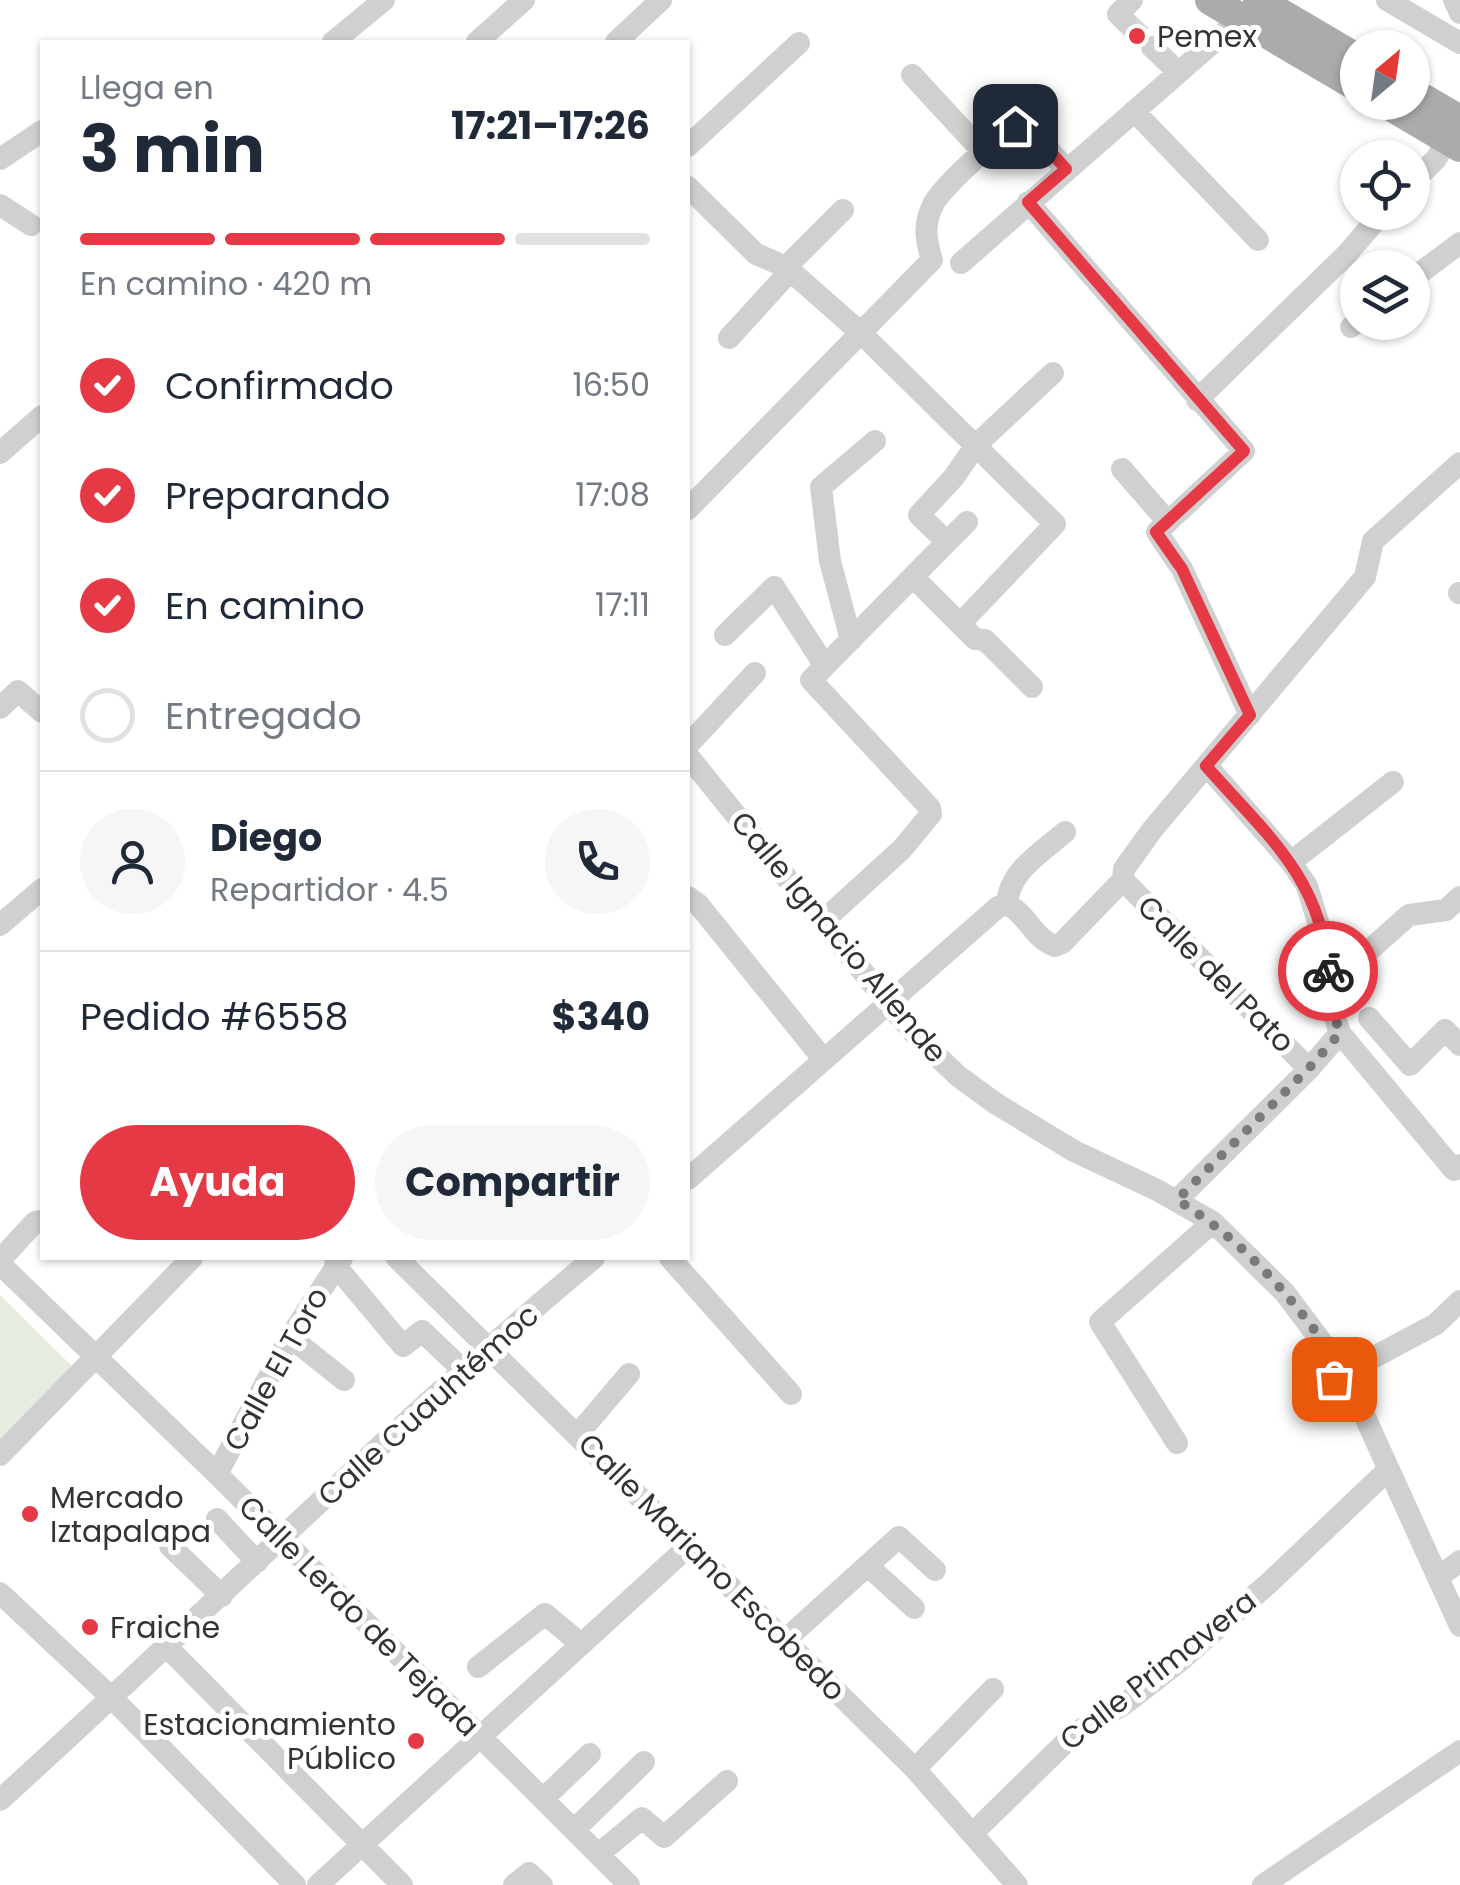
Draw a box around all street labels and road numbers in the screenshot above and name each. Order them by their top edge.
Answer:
street label: Calle Ignacio Allende [721,802,957,1072]
street label: Calle del Pato [1128,886,1304,1062]
street label: Calle El Toro [213,1279,339,1459]
street label: Calle Cuauhtémoc [308,1294,548,1516]
street label: Calle Mariano Escobedo [568,1423,856,1711]
street label: Calle Lerdo de Tejada [229,1486,489,1746]
street label: Calle Primavera [1051,1580,1265,1760]

